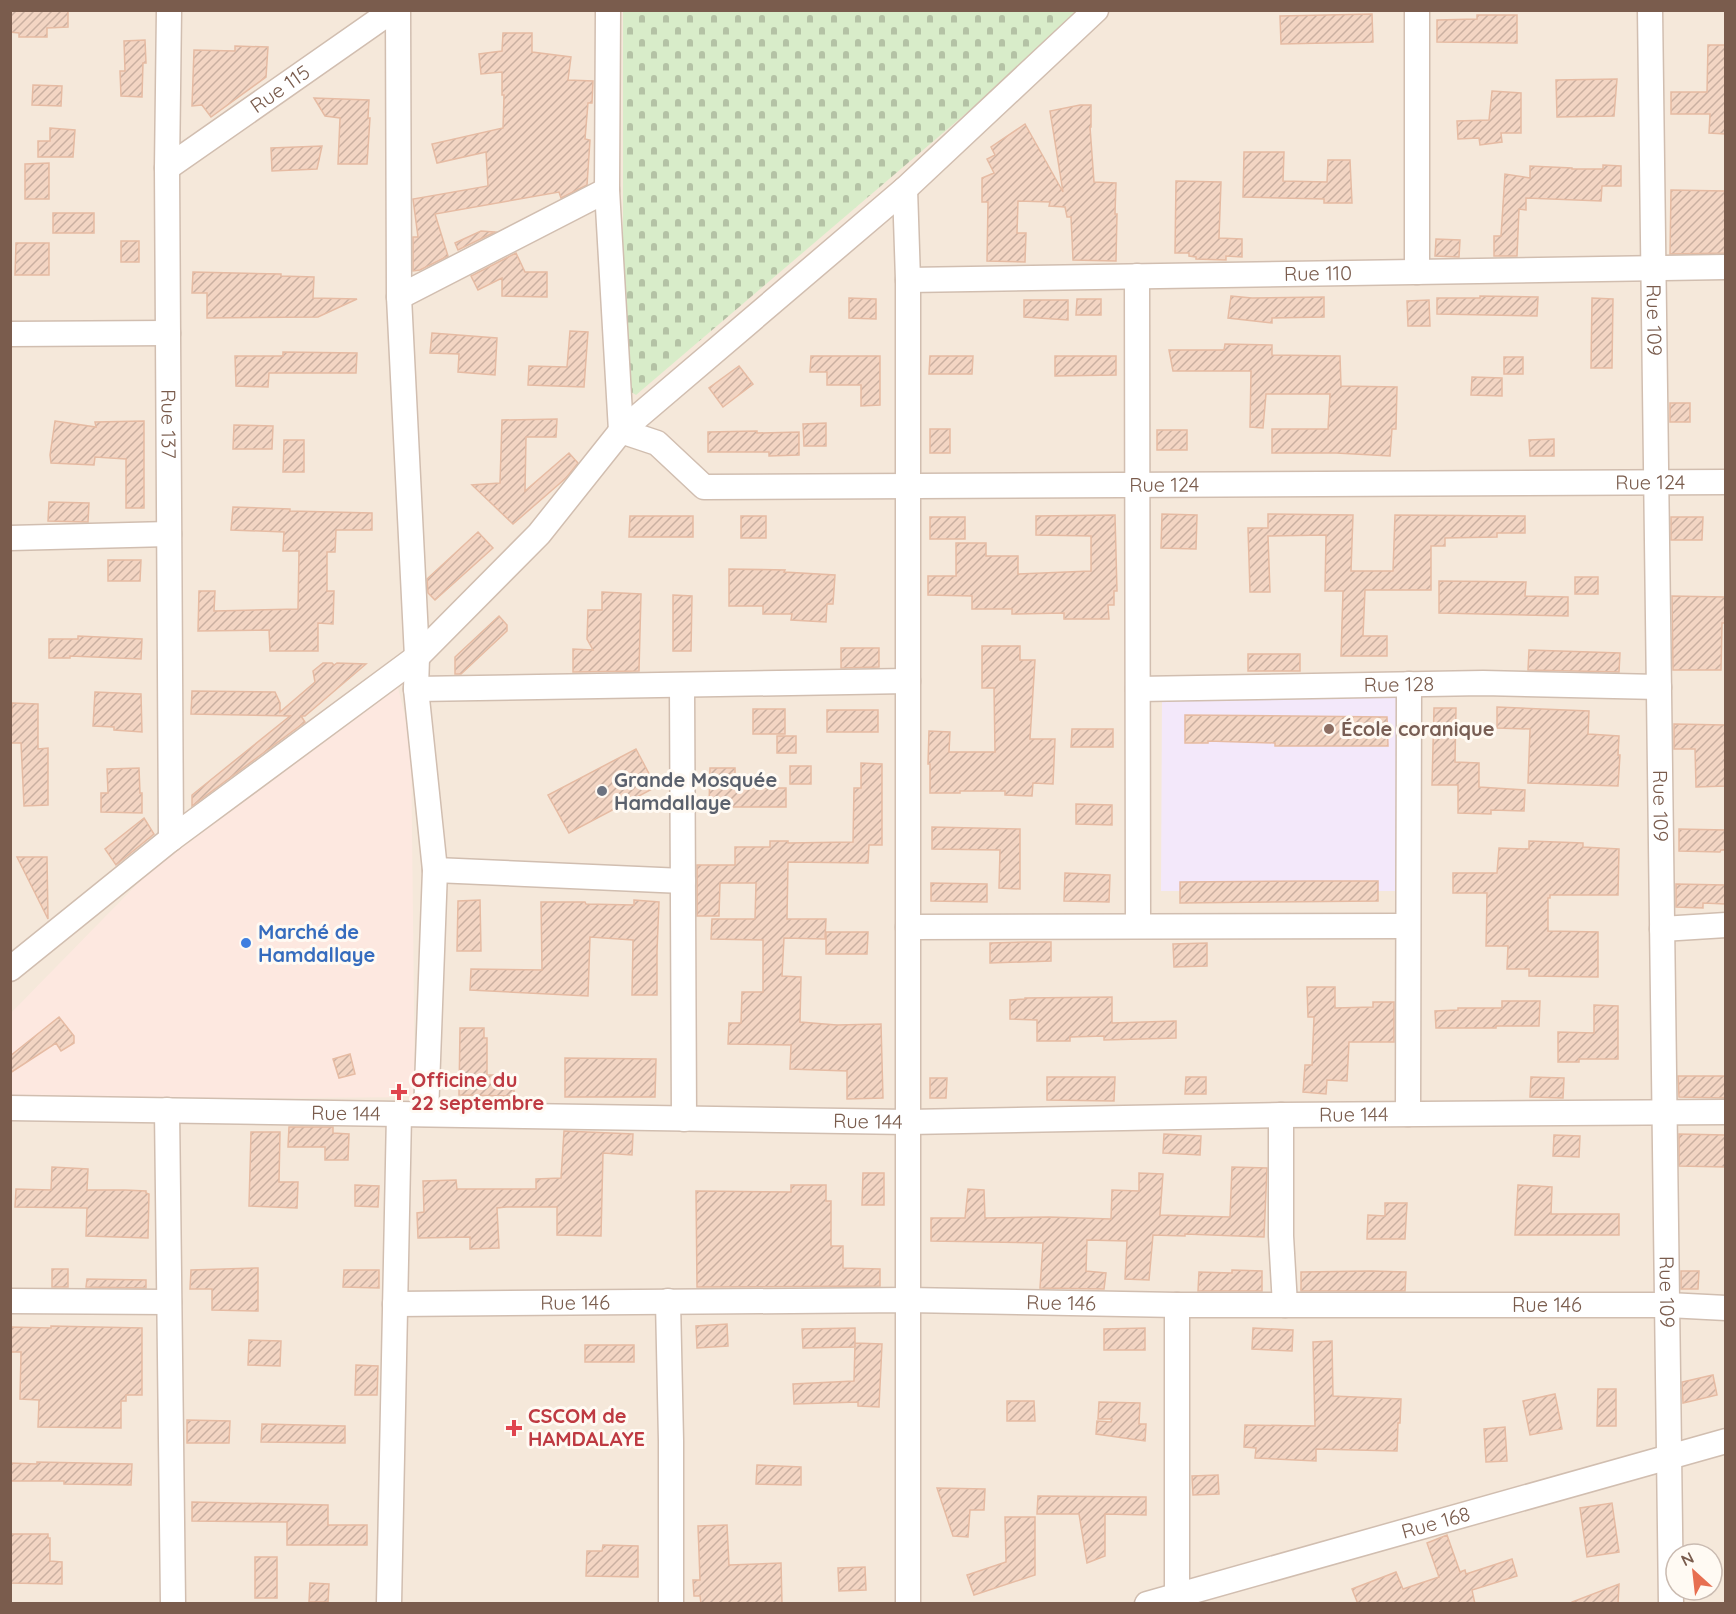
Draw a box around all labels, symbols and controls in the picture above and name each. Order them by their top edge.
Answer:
street label: Rue 115 [245,59,314,118]
street label: Rue 110 [1284,260,1352,286]
street label: Rue 109 [1642,284,1668,356]
street label: Rue 137 [156,389,182,459]
street label: Rue 124 [1615,469,1685,495]
street label: Rue 124 [1129,472,1199,497]
street label: Rue 128 [1363,671,1435,697]
place label: École coranique [1341,716,1495,741]
marker: École coranique [1322,722,1336,736]
place label: Grande Mosquée Hamdallaye [614,767,777,815]
street label: Rue 109 [1648,770,1674,842]
marker: Grande Mosquée Hamdallaye [595,784,609,798]
place label: Marché de Hamdallaye [258,919,375,967]
marker: Marché de Hamdallaye [239,936,253,950]
place label: Officine du 22 septembre [411,1067,544,1115]
marker: Officine du 22 septembre [392,1085,406,1099]
street label: Rue 144 [311,1100,381,1126]
street label: Rue 144 [1319,1101,1389,1127]
street label: Rue 144 [833,1108,903,1134]
street label: Rue 109 [1654,1256,1680,1328]
street label: Rue 146 [540,1289,610,1315]
street label: Rue 146 [1026,1289,1096,1315]
street label: Rue 146 [1512,1292,1582,1317]
place label: CSCOM de HAMDALAYE [528,1403,645,1451]
marker: CSCOM de HAMDALAYE [505,1419,523,1437]
street label: Rue 168 [1398,1501,1473,1544]
north arrow [1664,1542,1724,1602]
text: N [1677,1547,1697,1570]

